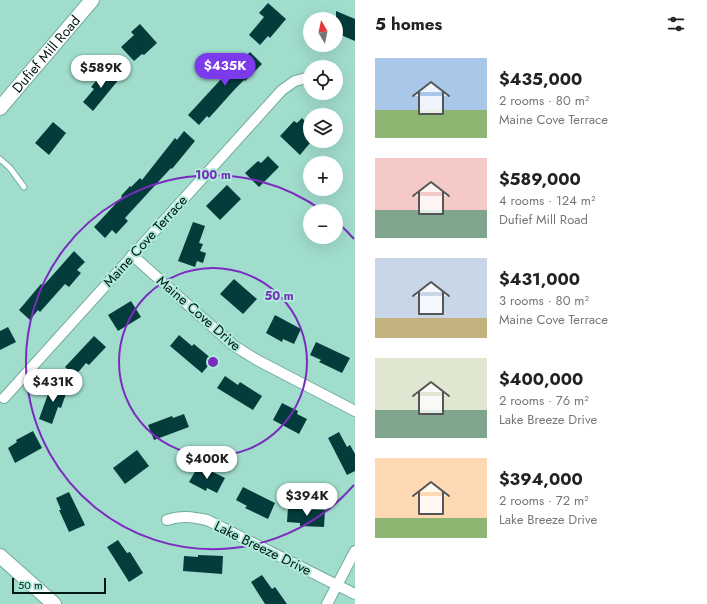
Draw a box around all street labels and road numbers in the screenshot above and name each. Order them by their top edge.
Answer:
street label: Dufief Mill Road [7,11,85,97]
street label: Maine Cove Terrace [98,191,192,291]
street label: Maine Cove Drive [152,271,246,355]
street label: Lake Breeze Drive [211,516,315,580]

